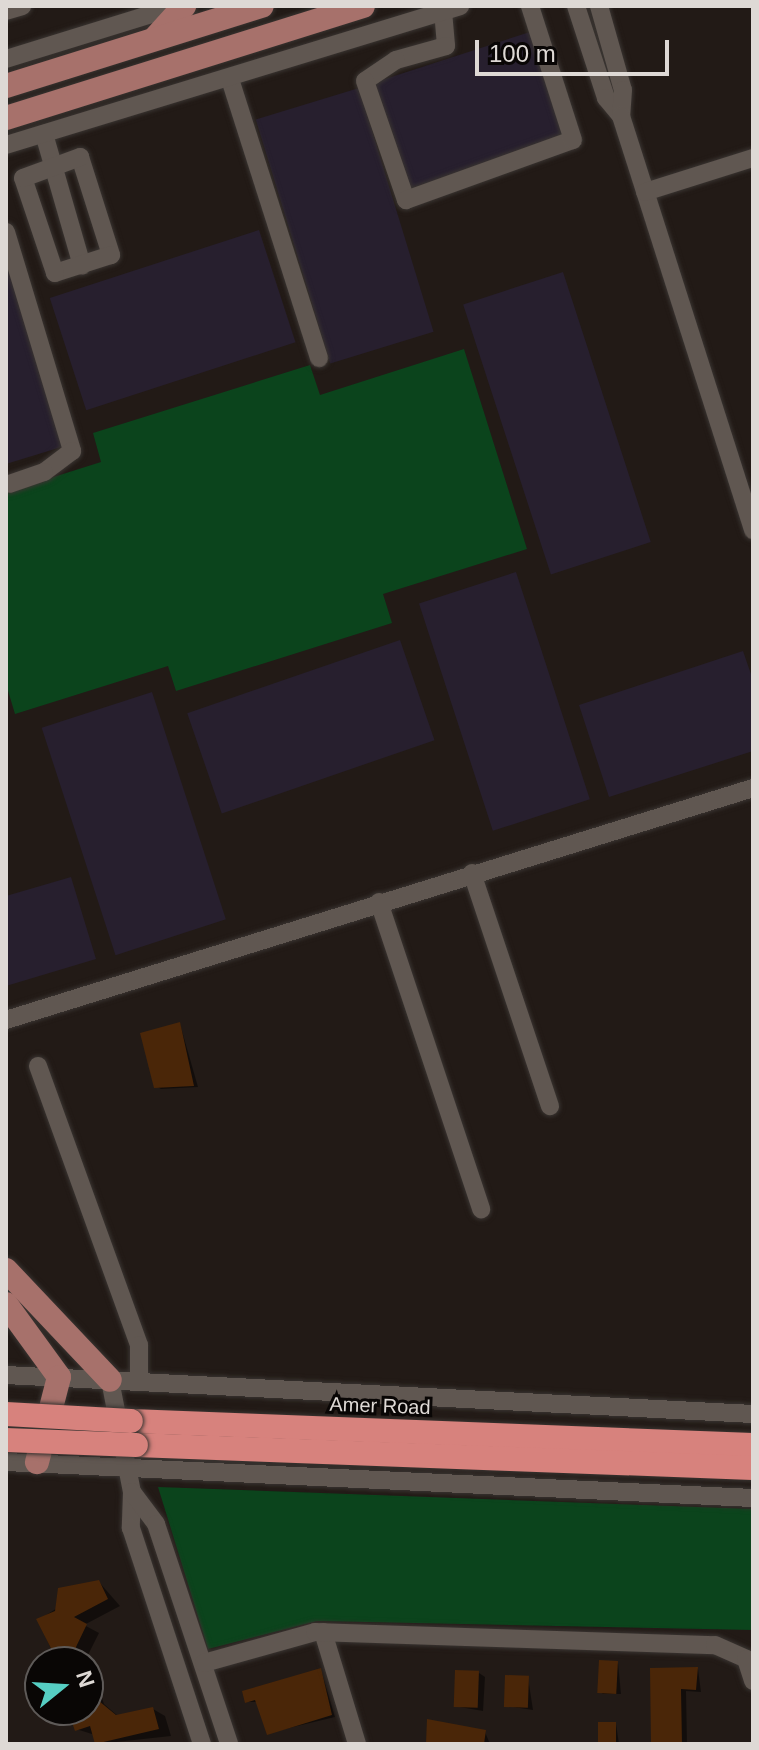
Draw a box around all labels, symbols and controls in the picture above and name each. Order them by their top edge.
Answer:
scale bar [479,24,673,74]
text: 100 m [489,40,556,67]
street label: Amer Road [329,1392,431,1420]
north arrow [24,1646,104,1726]
text: N [71,1668,100,1690]

